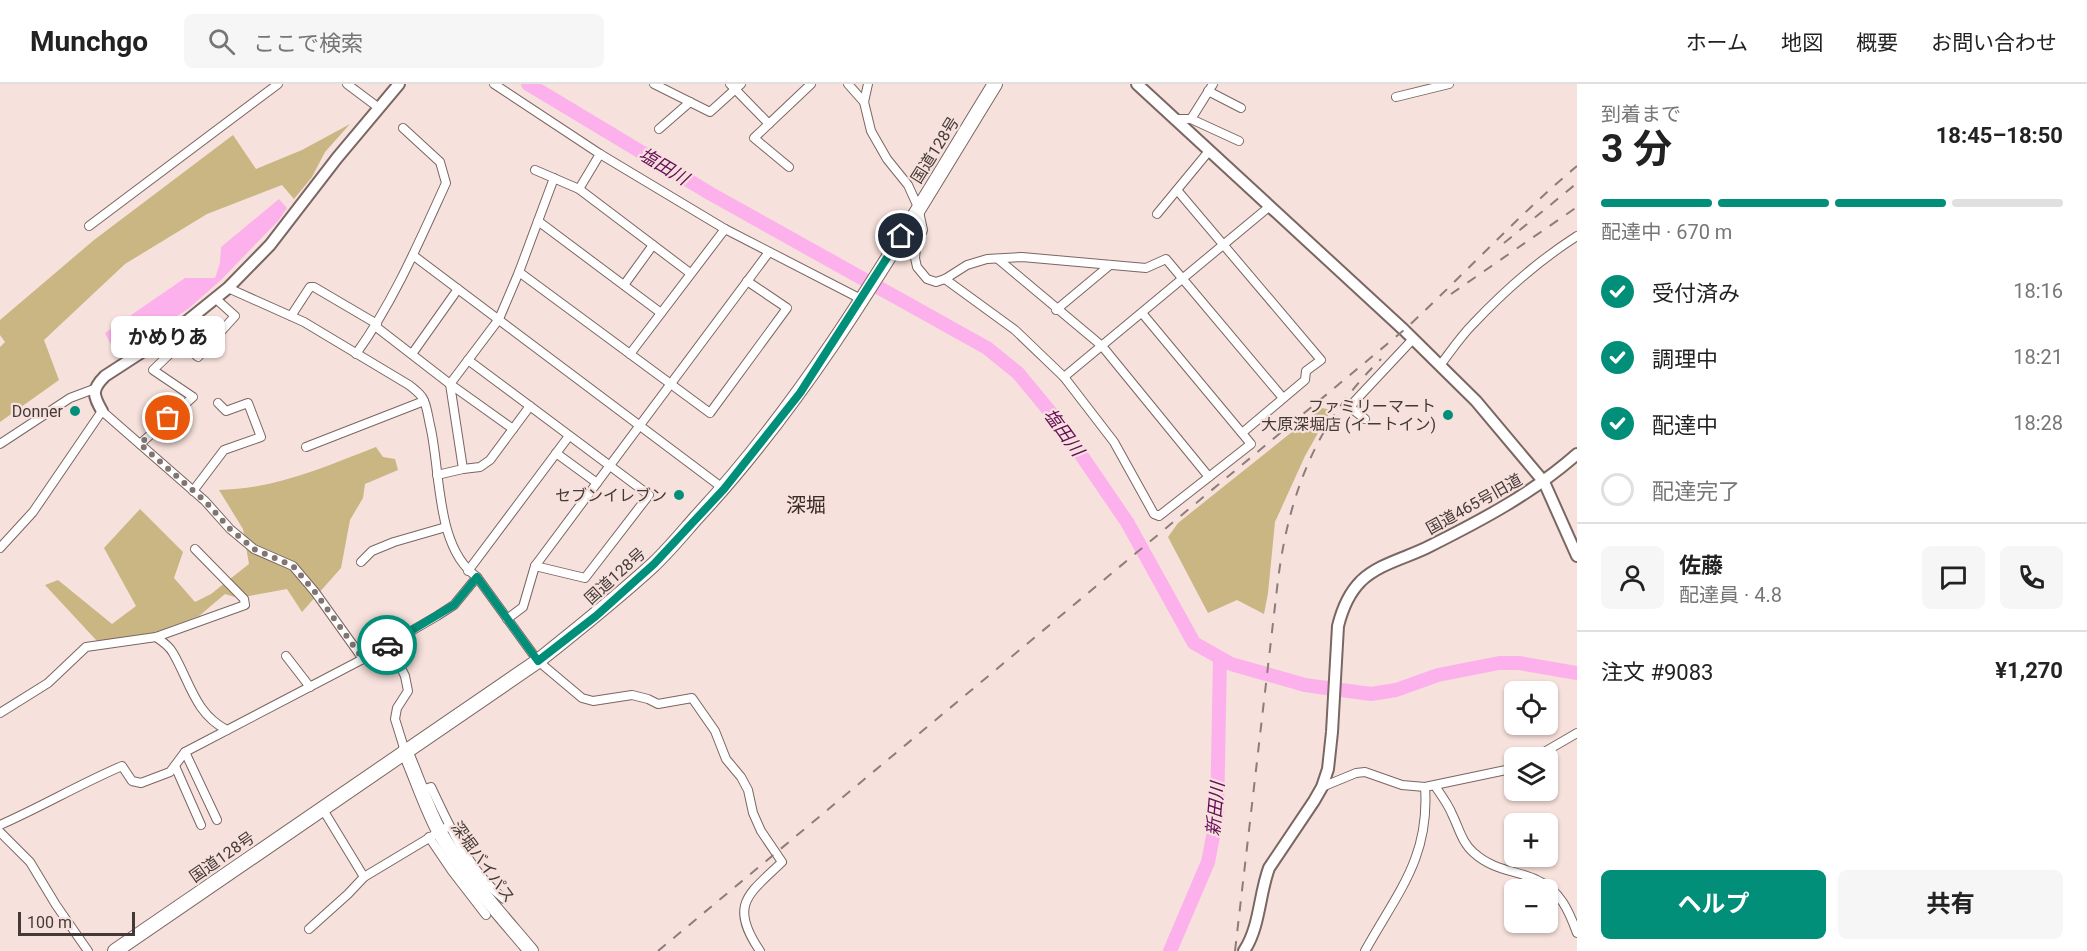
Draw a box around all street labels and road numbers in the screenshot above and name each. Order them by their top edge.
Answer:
street label: 国道128号 [907,113,963,187]
street label: 国道465号旧道 [1423,470,1525,538]
street label: 国道128号 [581,544,649,608]
street label: 深堀バイパス [447,818,519,906]
street label: 国道128号 [186,828,258,886]

